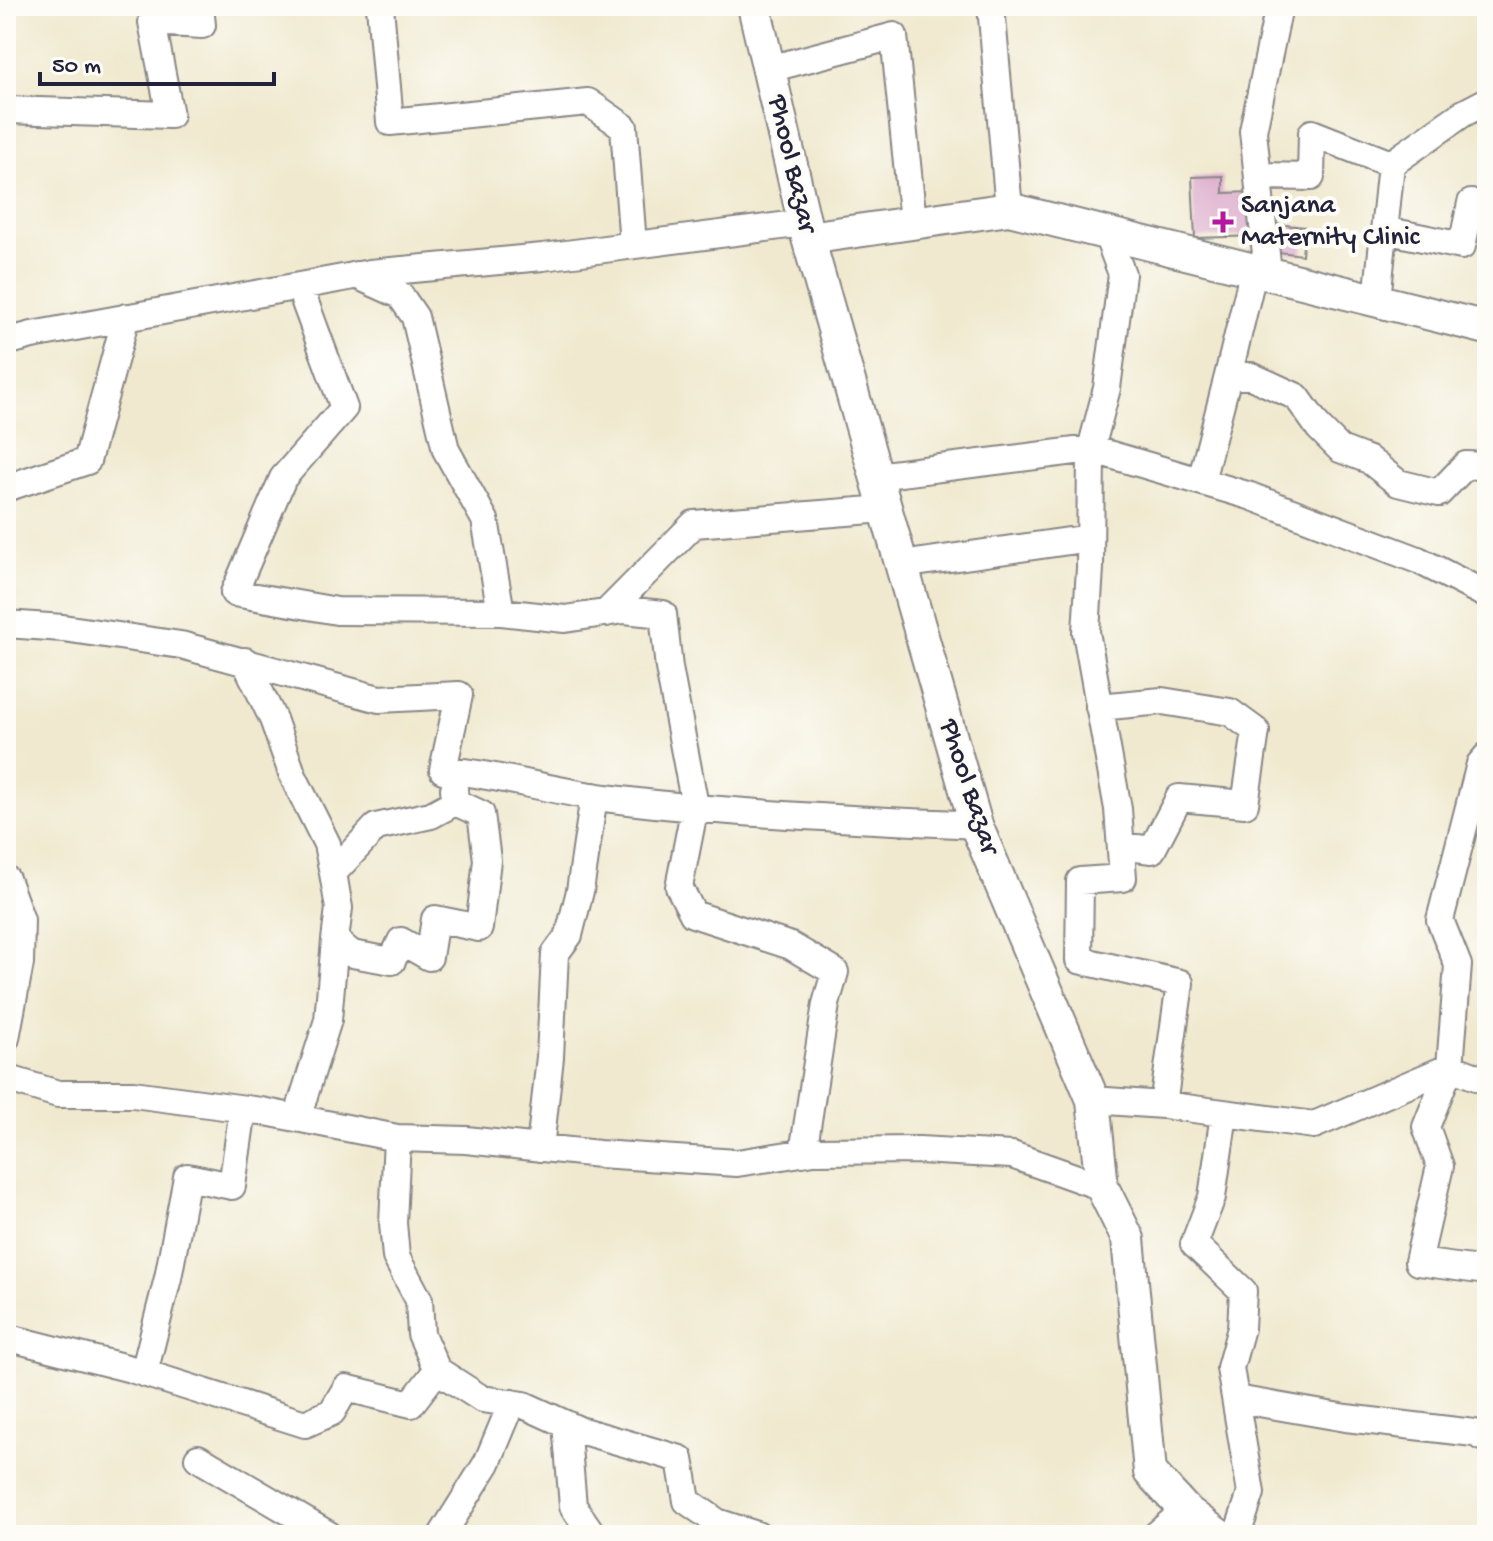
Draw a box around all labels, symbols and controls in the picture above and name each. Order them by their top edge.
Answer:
scale bar [40,36,274,86]
text: 50 m [52,53,101,82]
street label: Phool Bazar [759,91,823,238]
place label: Sanjana Maternity Clinic [1241,190,1421,255]
marker: Sanjana Maternity Clinic [1212,211,1234,233]
street label: Phool Bazar [930,714,1006,861]

